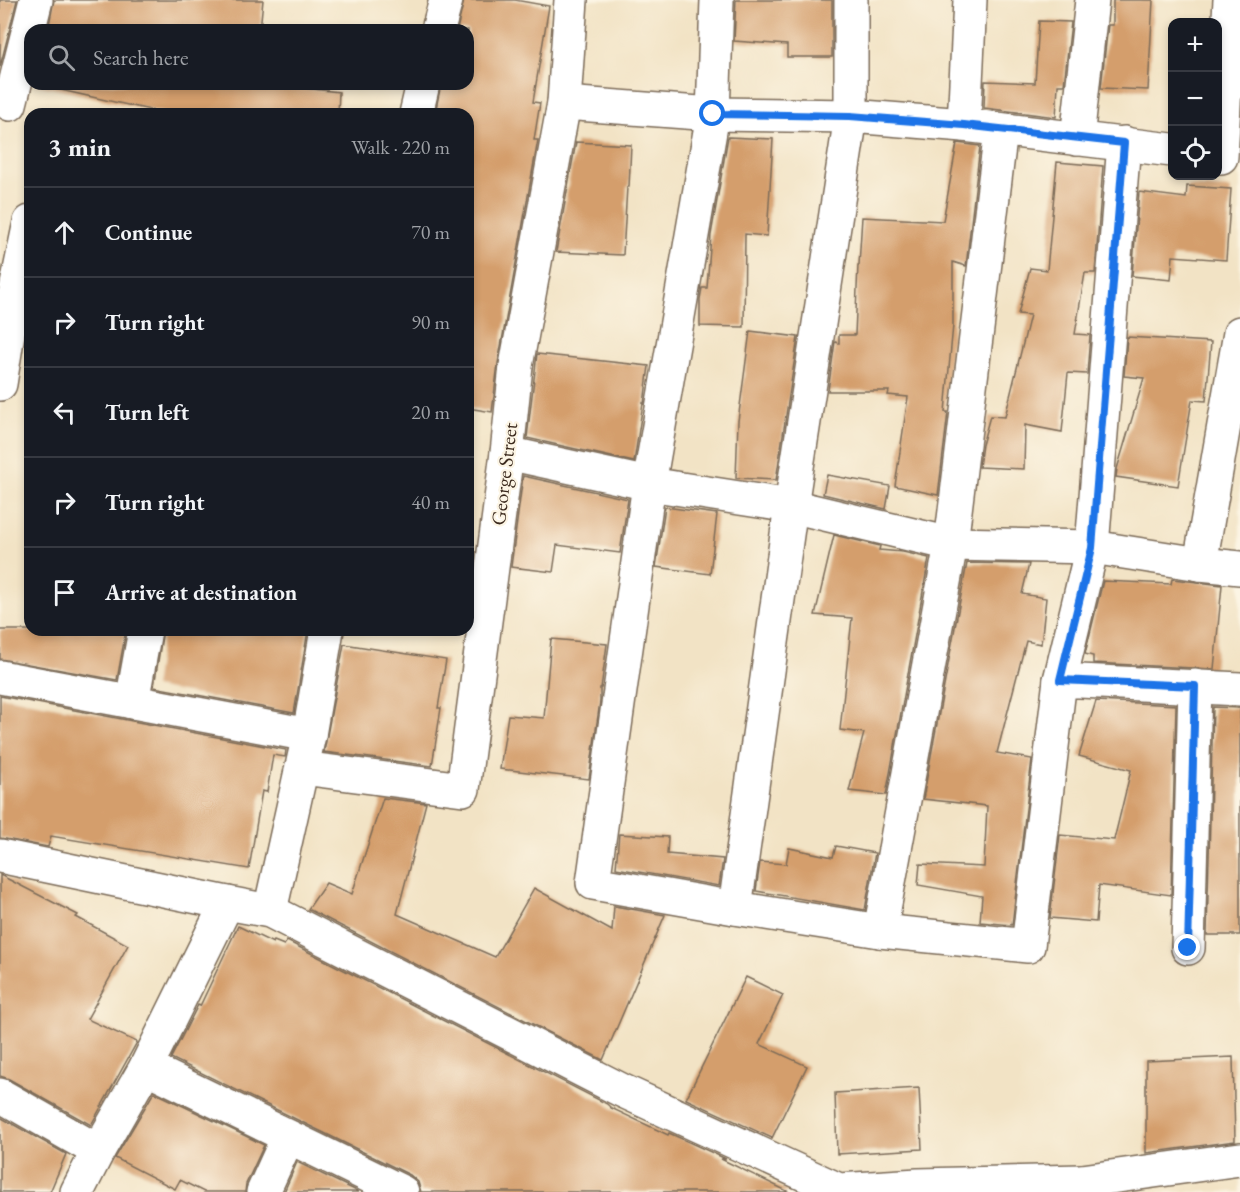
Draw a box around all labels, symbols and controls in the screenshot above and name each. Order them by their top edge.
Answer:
map controls [1168,18,1222,180]
button: + [1168,18,1222,72]
search box [24,24,474,90]
icon: search [45,41,78,74]
text: Search here [93,43,188,72]
button: − [1168,72,1222,126]
route start [699,100,725,126]
button: locate [1168,126,1222,180]
text: 3 min [48,130,111,164]
text: Walk · 220 m [351,134,450,160]
icon: ahead [48,216,81,249]
text: Continue [105,218,192,247]
text: 70 m [411,219,450,245]
icon: right [48,306,81,339]
text: Turn right [105,308,204,337]
text: 90 m [411,309,450,335]
icon: left [48,396,81,429]
text: Turn left [105,398,189,427]
text: 20 m [411,399,450,425]
street label: George Street [485,420,523,527]
icon: right [48,486,81,519]
text: Turn right [105,488,204,517]
text: 40 m [411,489,450,515]
icon: arrive [48,576,81,609]
text: Arrive at destination [105,578,297,607]
route end [1174,934,1200,960]

